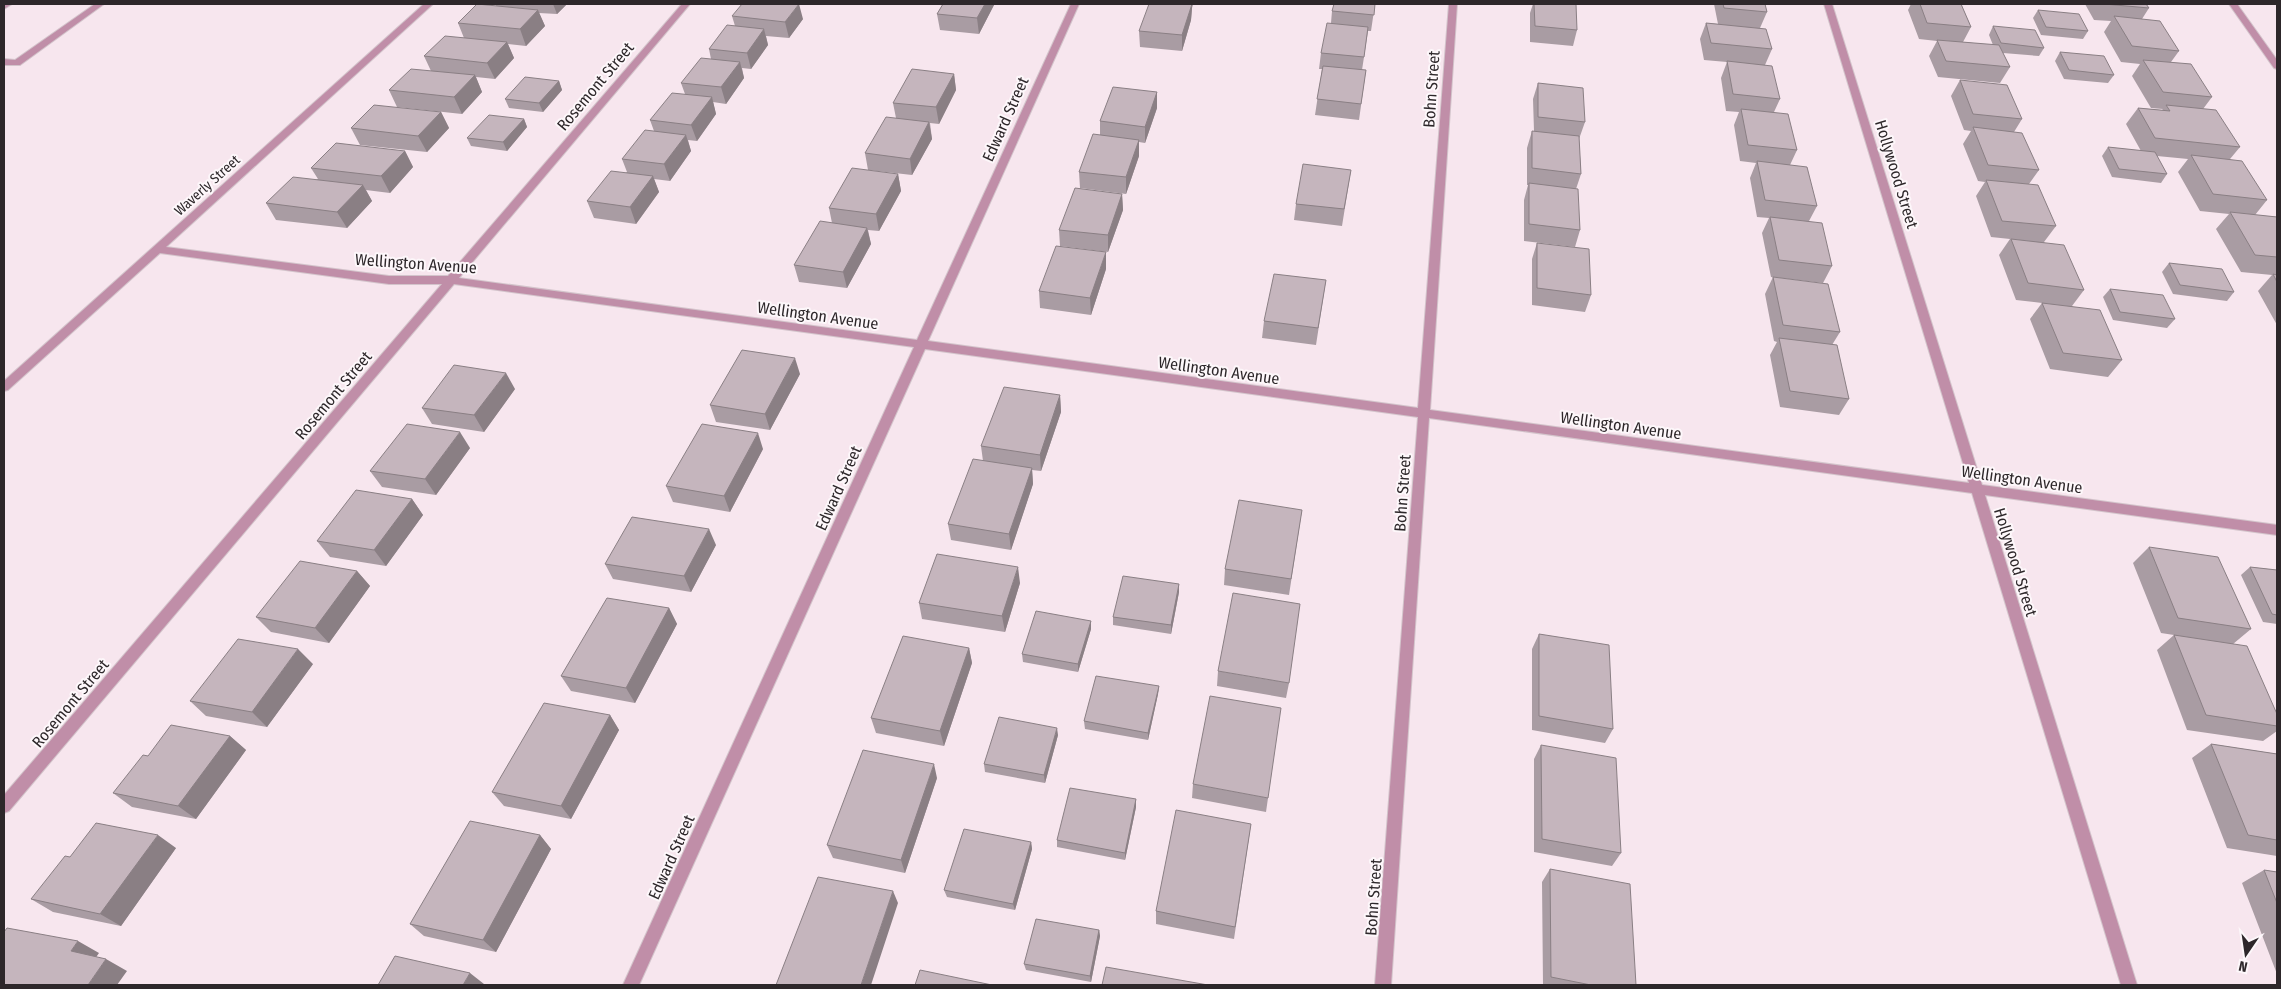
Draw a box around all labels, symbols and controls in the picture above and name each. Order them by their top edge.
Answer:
street label: Rosemont Street [553,38,638,134]
street label: Bohn Street [1419,49,1444,128]
street label: Edward Street [978,73,1033,164]
street label: Hollywood Street [1871,118,1922,231]
street label: Waverly Street [171,151,244,219]
street label: Wellington Avenue [355,250,477,277]
street label: Wellington Avenue [756,298,880,333]
street label: Rosemont Street [291,347,376,443]
street label: Wellington Avenue [1157,353,1281,388]
street label: Wellington Avenue [1559,408,1683,443]
street label: Edward Street [811,442,866,533]
street label: Bohn Street [1390,453,1415,532]
street label: Wellington Avenue [1960,462,2084,497]
street label: Hollywood Street [1990,506,2041,619]
street label: Rosemont Street [28,655,113,751]
street label: Edward Street [644,811,699,902]
street label: Bohn Street [1361,857,1386,936]
north arrow [2221,929,2271,979]
text: N [2237,957,2249,975]

